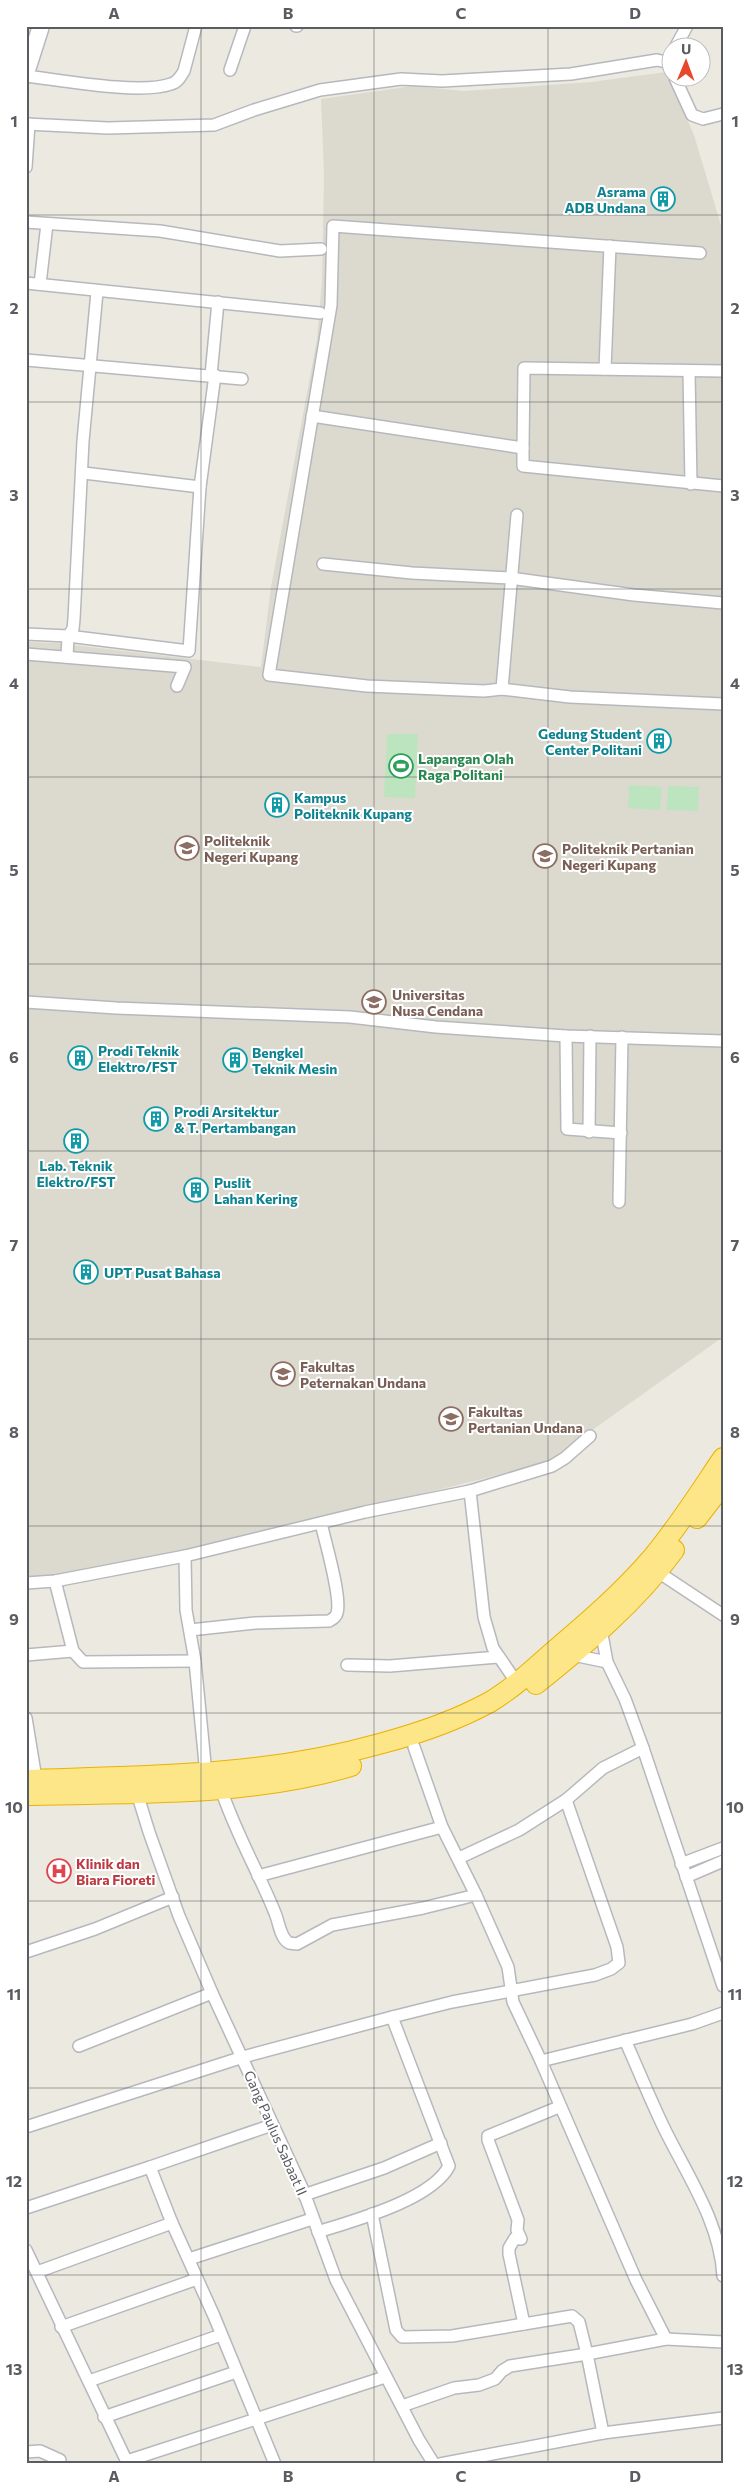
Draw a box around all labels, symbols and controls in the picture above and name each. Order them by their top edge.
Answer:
text: A [108,3,120,22]
text: B [283,3,294,22]
text: C [456,3,467,22]
text: D [629,3,641,22]
north arrow [662,38,712,88]
text: U [681,40,691,57]
text: 1 [10,111,18,130]
text: 1 [731,111,739,130]
place label: Asrama ADB Undana [564,183,646,216]
building icon: Asrama ADB Undana [650,186,676,212]
text: 2 [9,298,19,317]
text: 2 [730,298,740,317]
text: 3 [9,485,19,504]
text: 3 [730,485,740,504]
text: 4 [9,673,19,692]
text: 4 [730,673,740,692]
place label: Gedung Student Center Politani [538,725,642,758]
building icon: Gedung Student Center Politani [646,728,672,754]
place label: Lapangan Olah Raga Politani [418,750,514,783]
sports icon: Lapangan Olah Raga Politani [388,753,414,779]
place label: Kampus Politeknik Kupang [294,789,412,822]
building icon: Kampus Politeknik Kupang [264,792,290,818]
place label: Politeknik Negeri Kupang [204,832,298,865]
school or university icon: Politeknik Negeri Kupang [174,835,200,861]
place label: Politeknik Pertanian Negeri Kupang [562,840,694,873]
school or university icon: Politeknik Pertanian Negeri Kupang [532,843,558,869]
text: 5 [9,860,19,879]
text: 5 [730,860,740,879]
place label: Universitas Nusa Cendana [392,986,483,1019]
school or university icon: Universitas Nusa Cendana [361,989,387,1015]
place label: Prodi Teknik Elektro/FST [98,1042,179,1075]
place label: Bengkel Teknik Mesin [252,1044,337,1077]
building icon: Prodi Teknik Elektro/FST [67,1045,93,1071]
text: 6 [9,1047,19,1066]
building icon: Bengkel Teknik Mesin [222,1047,248,1073]
text: 6 [730,1047,740,1066]
place label: Prodi Arsitektur & T. Pertambangan [174,1103,296,1136]
building icon: Prodi Arsitektur & T. Pertambangan [143,1106,169,1132]
building icon: Lab. Teknik Elektro/FST [63,1128,89,1154]
place label: Lab. Teknik Elektro/FST [36,1157,116,1190]
place label: Puslit Lahan Kering [214,1174,298,1207]
building icon: Puslit Lahan Kering [183,1177,209,1203]
text: 7 [10,1235,19,1254]
text: 7 [731,1235,740,1254]
building icon: UPT Pusat Bahasa [73,1259,99,1285]
place label: UPT Pusat Bahasa [104,1264,221,1281]
place label: Fakultas Peternakan Undana [300,1358,426,1391]
school or university icon: Fakultas Peternakan Undana [270,1361,296,1387]
place label: Fakultas Pertanian Undana [468,1403,583,1436]
school or university icon: Fakultas Pertanian Undana [438,1406,464,1432]
text: 8 [9,1422,19,1441]
text: 8 [730,1422,740,1441]
text: 9 [9,1609,19,1628]
text: 9 [730,1609,740,1628]
text: 10 [5,1797,23,1816]
text: 10 [726,1797,744,1816]
place label: Klinik dan Biara Fioreti [76,1855,155,1888]
hospital icon: Klinik dan Biara Fioreti [46,1858,72,1884]
text: 11 [7,1984,21,2003]
text: 11 [728,1984,742,2003]
street label: Gang Paulus Sabaat II [241,2068,311,2198]
text: 12 [6,2171,22,2190]
text: 12 [727,2171,743,2190]
text: 13 [6,2359,22,2378]
text: 13 [727,2359,743,2378]
text: A [108,2466,120,2485]
text: B [283,2466,294,2485]
text: C [456,2466,467,2485]
text: D [629,2466,641,2485]

